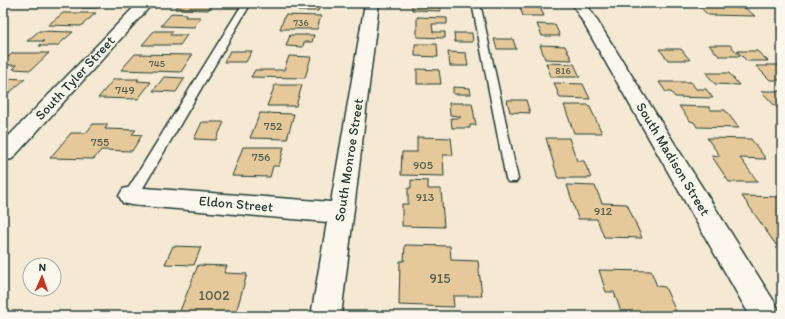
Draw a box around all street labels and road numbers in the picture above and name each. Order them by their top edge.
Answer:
street label: South Tyler Street [32,32,118,124]
street label: South Monroe Street [331,97,367,223]
street label: South Madison Street [632,99,714,219]
street label: Eldon Street [198,192,274,216]

